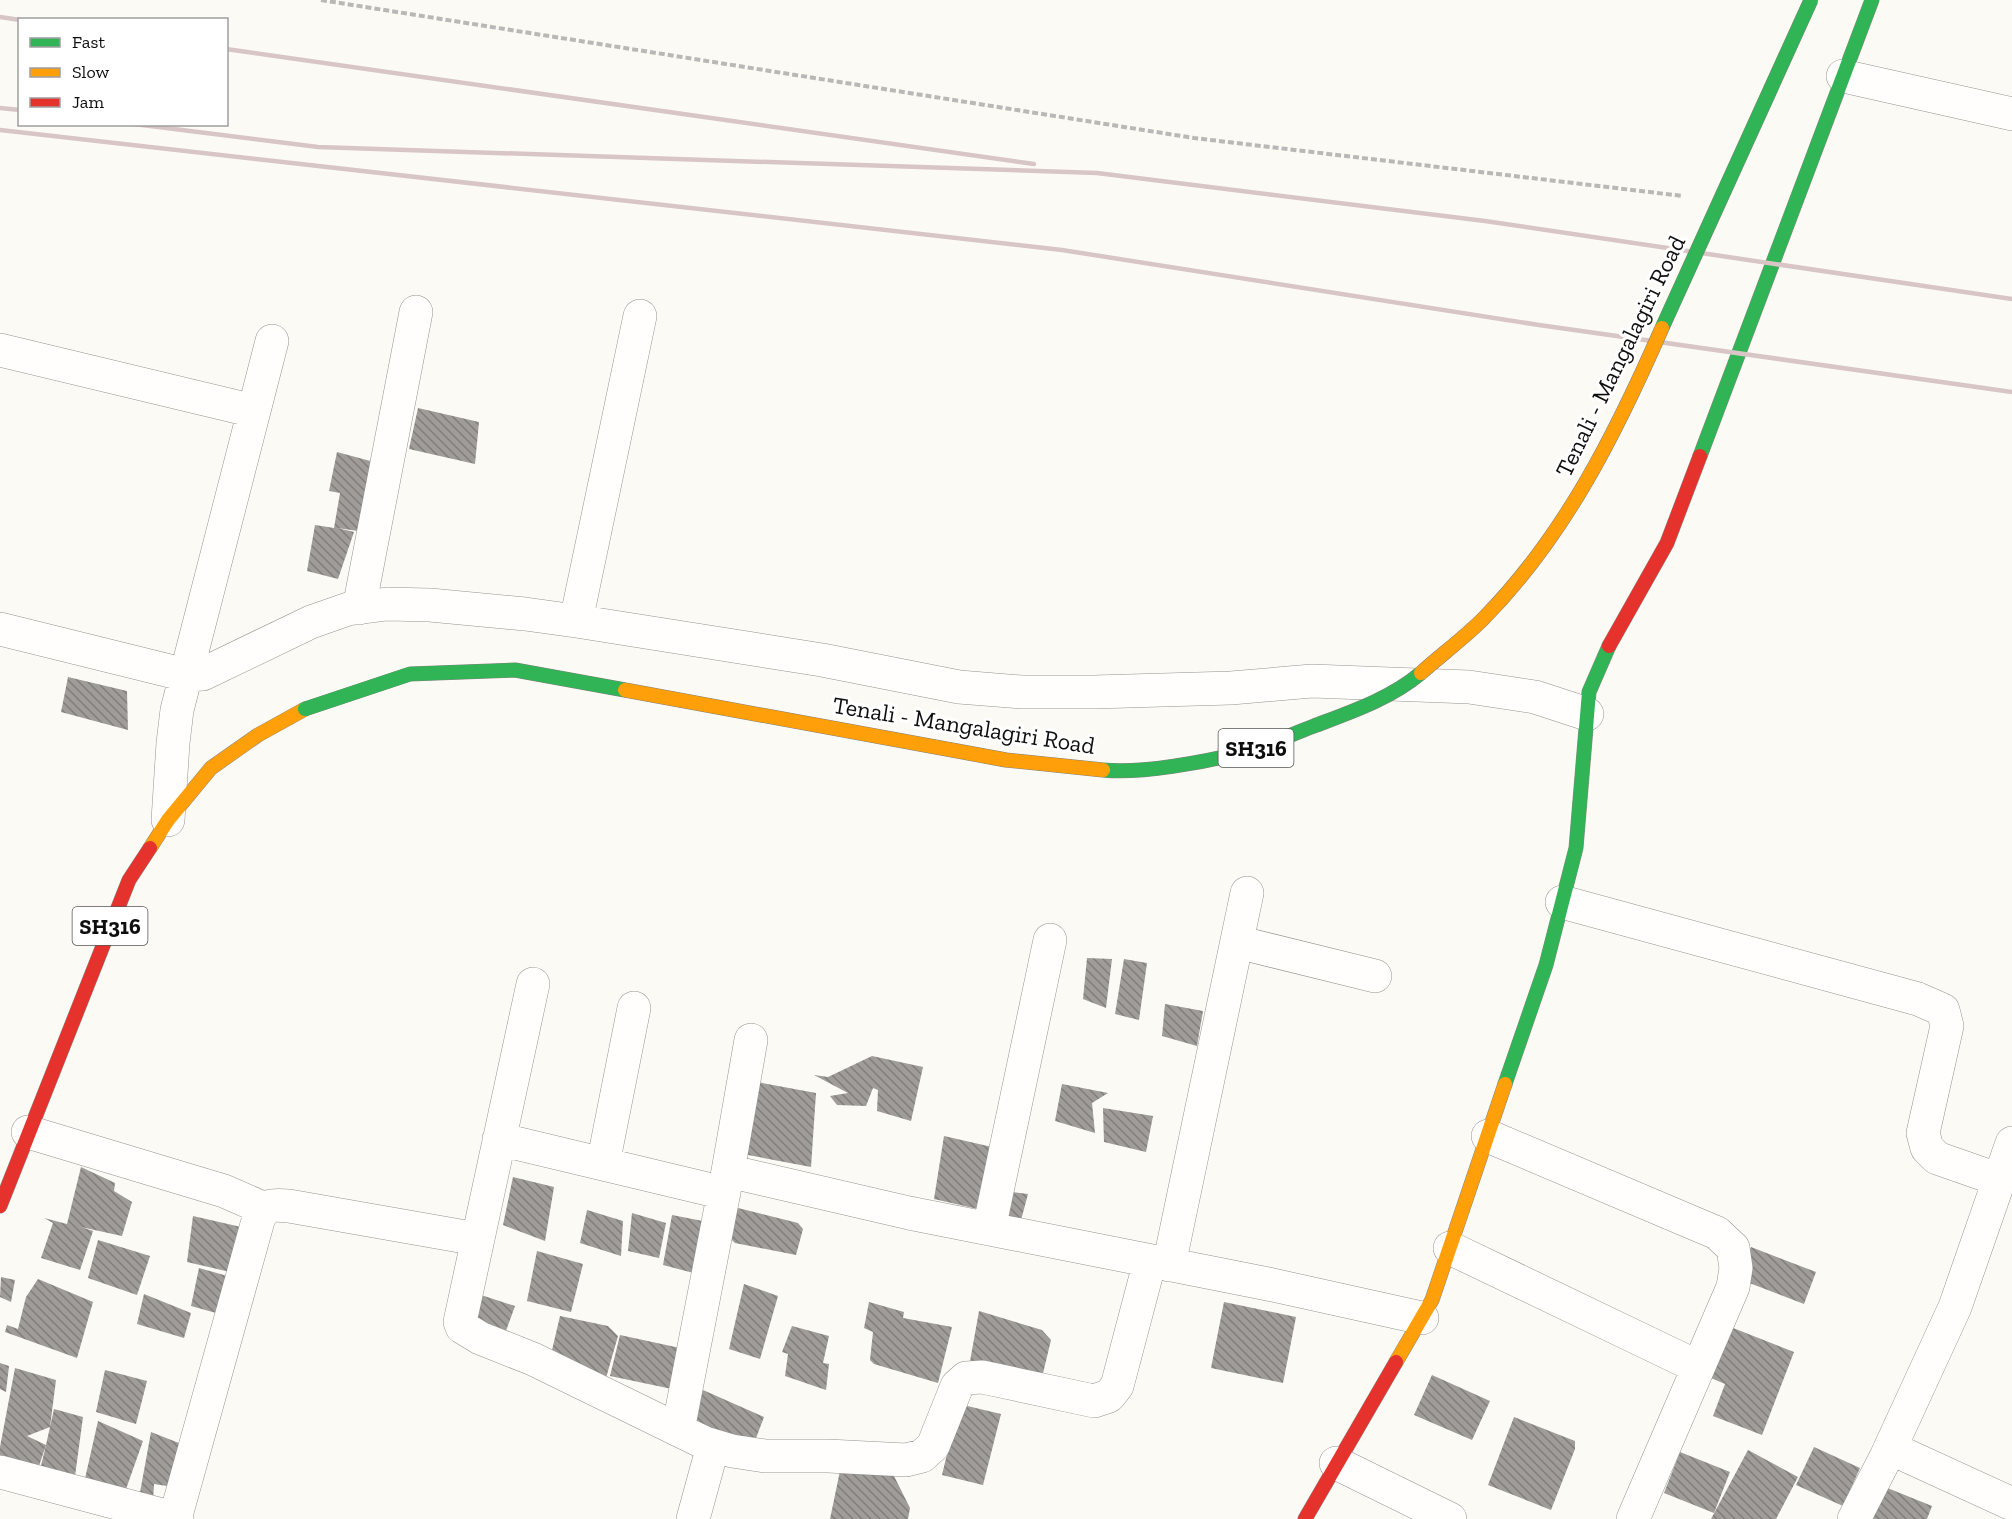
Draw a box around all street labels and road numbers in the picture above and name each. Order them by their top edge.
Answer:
street label: Tenali - Mangalagiri Road [1549,231,1691,481]
street label: Tenali - Mangalagiri Road [831,690,1097,760]
road number: SH316 [1218,729,1294,767]
road number: SH316 [72,907,148,945]

